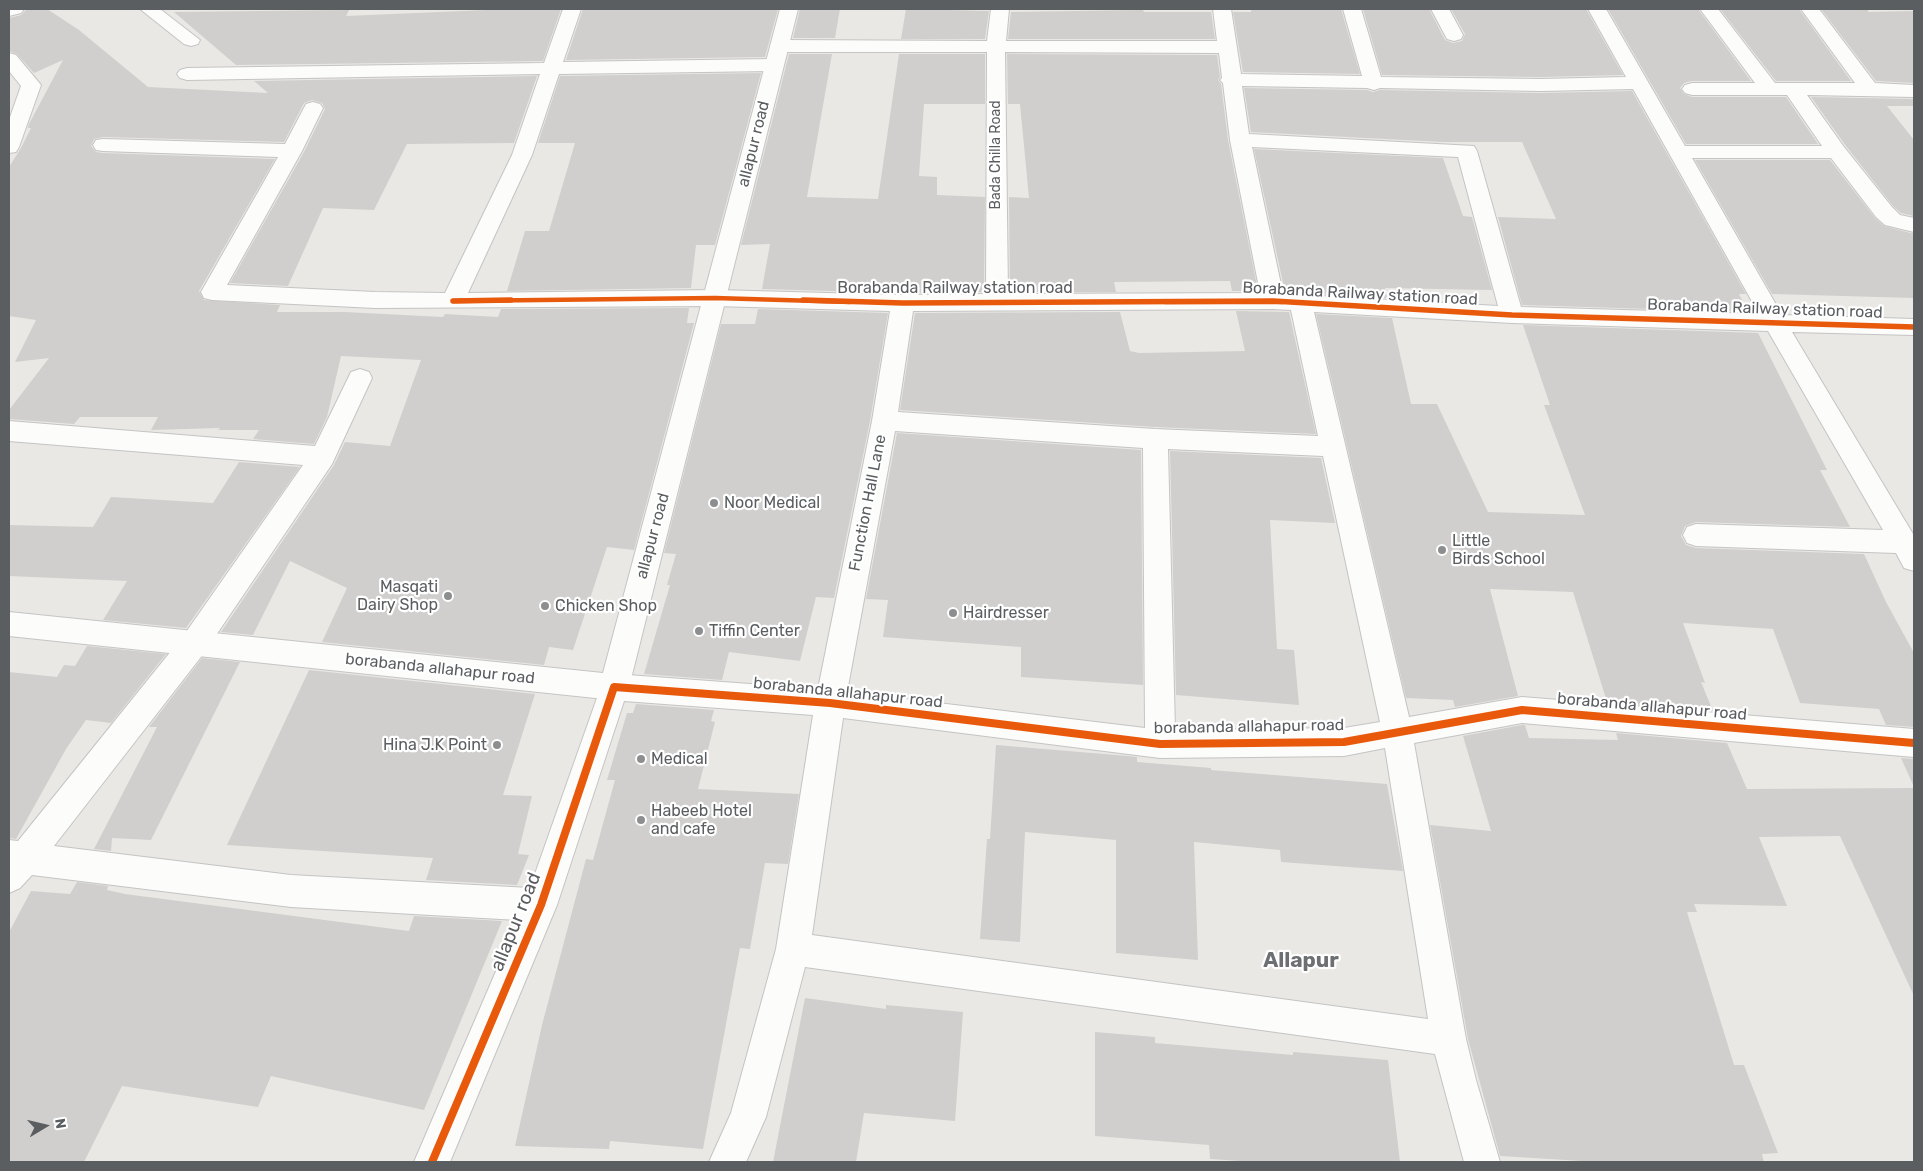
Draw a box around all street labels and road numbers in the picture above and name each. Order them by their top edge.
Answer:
street label: allapur road [734,99,774,189]
street label: Bada Chilla Road [988,101,1004,209]
street label: Borabanda Railway station road [837,278,1073,298]
street label: Borabanda Railway station road [1242,278,1478,310]
street label: Borabanda Railway station road [1647,295,1883,323]
street label: Function Hall Lane [845,433,891,573]
street label: allapur road [632,491,674,581]
street label: borabanda allahapur road [344,649,536,689]
street label: borabanda allahapur road [752,673,944,713]
street label: borabanda allahapur road [1556,689,1748,725]
street label: borabanda allahapur road [1154,716,1344,738]
street label: allapur road [486,869,546,975]

